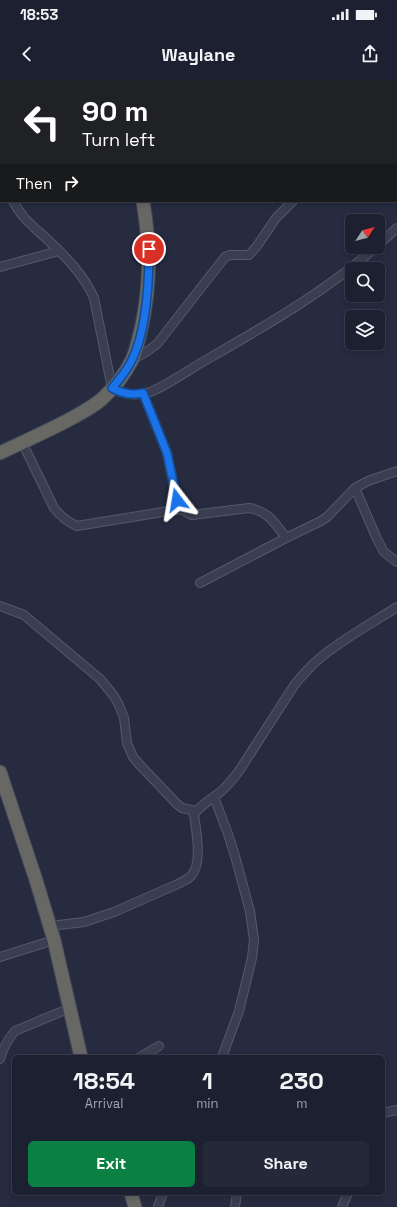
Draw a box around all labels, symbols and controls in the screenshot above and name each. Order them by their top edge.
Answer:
text: 18:53 [20,5,58,24]
icon: back [16,43,38,65]
text: Waylane [162,43,235,66]
icon: share [359,43,381,65]
text: 90 m [82,93,148,129]
icon: left [16,96,68,148]
text: Turn left [82,128,155,151]
icon: right [60,172,82,194]
text: Then [16,174,52,193]
north arrow [345,214,385,254]
map controls [345,214,385,350]
pin [132,232,166,266]
icon: arrive [138,238,160,260]
button: search [345,262,385,302]
button: layers [345,310,385,350]
position arrow [156,479,198,521]
text: 18:54 [73,1065,135,1096]
text: 1 [202,1065,213,1096]
text: 230 [280,1065,324,1096]
text: Arrival [85,1095,123,1112]
text: min [196,1095,218,1112]
text: m [296,1095,307,1112]
button: Exit [28,1141,195,1187]
button: Share [203,1141,369,1187]

